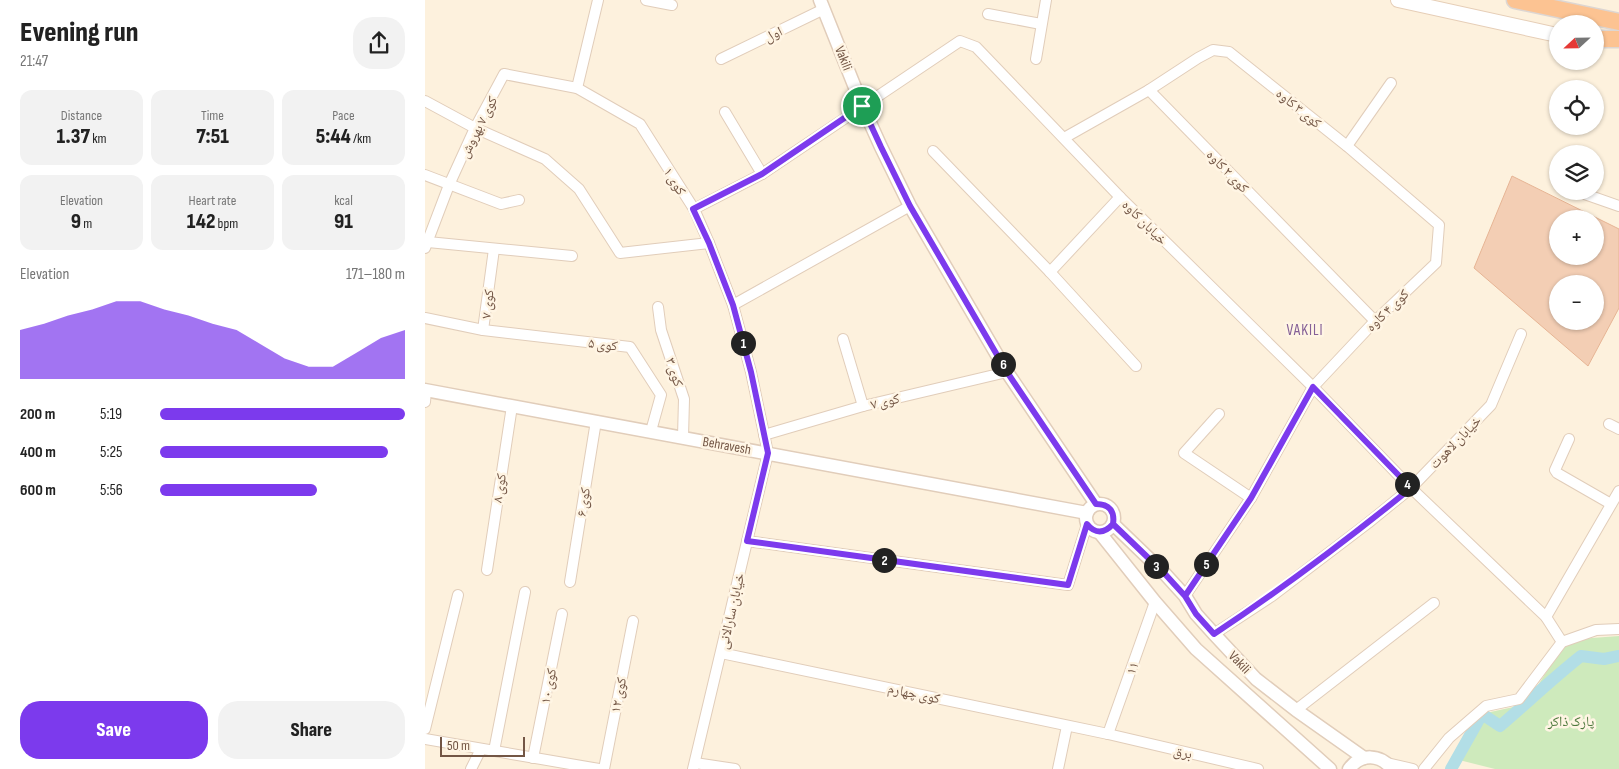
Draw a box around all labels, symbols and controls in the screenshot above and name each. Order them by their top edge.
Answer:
north arrow [1549,15,1604,70]
map controls [1549,15,1604,330]
text: Evening run [20,16,138,49]
button: share [353,17,405,69]
street label: اول [761,23,785,46]
street label: Vakili [831,44,856,73]
text: 21:47 [20,52,48,71]
button: locate [1549,80,1604,135]
pin [841,85,883,127]
street label: کوی ۳ کاوه [1273,85,1325,132]
icon: arrive [848,92,876,120]
street label: کوی ۷ بهروش [456,93,501,161]
text: Distance [61,107,102,124]
text: Time [201,107,224,124]
text: Pace [332,107,355,124]
text: 1.37 [57,124,90,149]
text: 7:51 [196,124,229,149]
text: 5:44 [316,124,351,149]
text: km [90,130,106,147]
text: /km [351,130,371,147]
button: layers [1549,145,1604,200]
street label: کوی ۲ کاوه [1203,146,1252,197]
street label: کوی ۱ [660,164,690,198]
text: Elevation [60,192,103,209]
text: Heart rate [189,192,236,209]
text: kcal [334,192,353,209]
street label: خیابان کاوه [1119,196,1171,249]
text: 9 [71,209,81,234]
text: 142 [187,209,215,234]
text: 91 [334,209,353,234]
button: + [1549,210,1604,265]
text: m [81,215,92,232]
text: bpm [215,215,238,232]
text: Elevation [20,265,69,284]
text: 171–180 m [346,265,405,284]
button: − [1549,275,1604,330]
street label: کوی ۴ کاوه [1362,286,1413,335]
street label: کوی ۷ [477,288,498,320]
district label: VAKILI [1286,321,1324,340]
pin: 1 [731,330,755,356]
street label: کوی ۵ [587,334,619,355]
text: 1 [741,335,746,352]
pin: 6 [991,352,1015,376]
street label: کوی ۳ [662,355,687,389]
text: 6 [1000,356,1007,373]
street label: کوی ۷ [869,390,902,413]
text: 200 m [20,405,55,424]
text: 5:19 [100,405,122,424]
street label: خیابان لاهوت [1426,412,1485,472]
street label: Behravesh [701,433,752,458]
text: 400 m [20,443,56,462]
text: 5:25 [100,443,122,462]
street label: کوی ۸ [489,472,510,504]
pin: 4 [1395,472,1419,496]
text: 4 [1404,476,1411,493]
text: 600 m [20,481,56,500]
text: 5:56 [100,481,123,500]
street label: کوی ۶ [573,486,594,518]
pin: 2 [871,548,897,572]
text: 2 [881,552,888,569]
pin: 5 [1193,552,1219,576]
pin: 3 [1143,554,1169,578]
text: 5 [1203,556,1210,573]
text: 3 [1153,558,1160,575]
street label: خیابان سارالانی [714,571,749,651]
street label: Vakili [1225,648,1254,677]
street label: ۱۱ [1122,659,1143,677]
street label: کوی ۱۰ [537,667,560,705]
street label: کوی ۱۲ [607,676,630,714]
street label: کوی چهارم [886,680,942,708]
button: Save [20,701,208,759]
button: Share [218,701,405,759]
park label: پارک ذاکر [1547,713,1595,730]
scale bar [440,734,525,757]
text: 50 m [447,737,470,754]
street label: برق [1172,742,1194,763]

